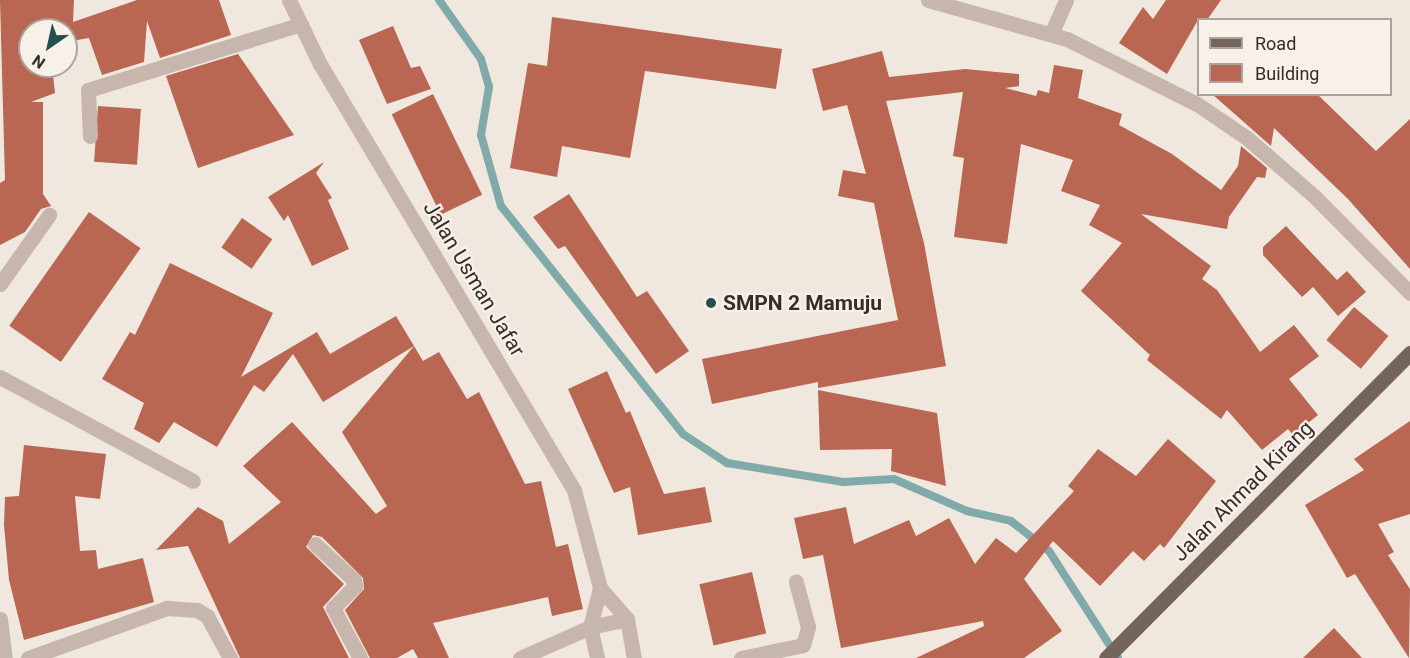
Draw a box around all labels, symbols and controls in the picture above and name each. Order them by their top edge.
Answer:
north arrow [18,18,78,78]
legend [1197,18,1392,96]
text: Road [1255,33,1296,54]
text: N [29,51,49,73]
text: Building [1255,63,1319,84]
street label: Jalan Usman Jafar [418,197,530,361]
place label: SMPN 2 Mamuju [723,290,882,316]
marker: SMPN 2 Mamuju [704,296,718,310]
street label: Jalan Ahmad Kirang [1168,416,1318,566]

